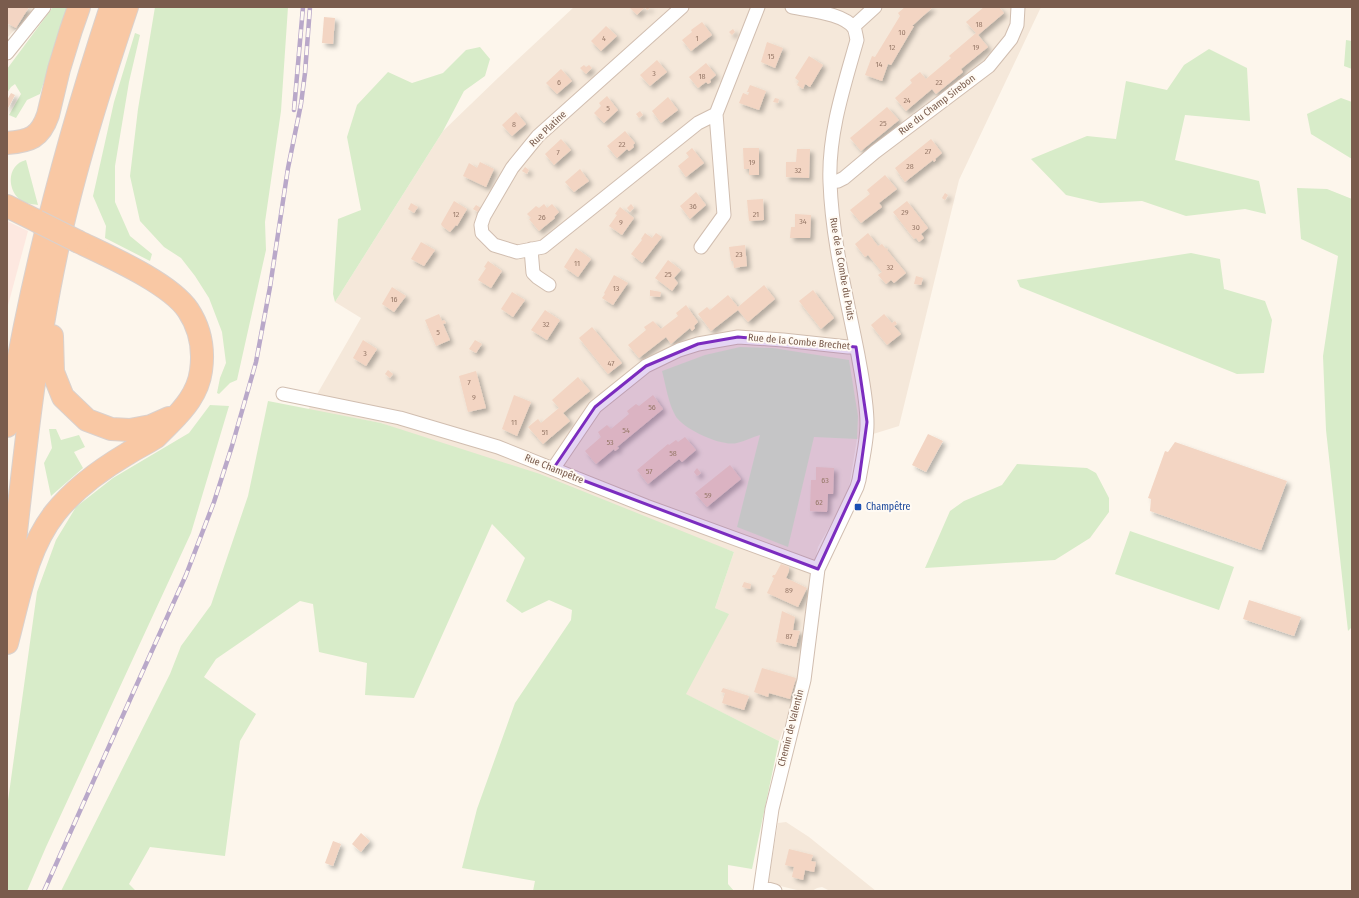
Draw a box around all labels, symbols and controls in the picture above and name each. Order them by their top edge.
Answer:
house number: 18 [975,20,983,29]
house number: 10 [898,28,906,37]
house number: 4 [602,34,606,43]
house number: 1 [695,34,699,43]
house number: 12 [889,43,896,52]
house number: 19 [972,43,980,52]
house number: 15 [768,52,775,61]
house number: 14 [876,60,883,69]
house number: 3 [652,69,656,78]
house number: 18 [698,72,706,81]
street label: Rue du Champ Sirebon [896,72,978,138]
house number: 6 [557,78,561,87]
house number: 22 [935,78,943,87]
house number: 24 [903,96,911,105]
house number: 5 [606,104,610,113]
street label: Rue Platine [527,108,569,149]
house number: 25 [879,119,887,128]
house number: 8 [512,120,516,129]
house number: 22 [618,140,626,149]
house number: 27 [925,147,932,156]
house number: 7 [556,148,560,157]
house number: 19 [748,158,756,167]
house number: 28 [906,162,914,171]
house number: 32 [794,166,802,175]
house number: 36 [689,202,697,211]
house number: 29 [901,208,909,217]
house number: 12 [453,210,460,219]
house number: 21 [753,210,759,219]
house number: 26 [538,213,546,222]
house number: 34 [799,217,807,226]
street label: Rue de la Combe du Puits [827,217,857,321]
house number: 9 [619,218,623,227]
house number: 30 [912,223,920,232]
house number: 23 [735,250,743,259]
house number: 11 [574,259,580,268]
house number: 32 [886,263,894,272]
house number: 25 [664,270,672,279]
house number: 13 [613,284,620,293]
house number: 16 [390,295,398,304]
house number: 32 [542,320,550,329]
house number: 5 [436,328,440,337]
street label: Rue de la Combe Brechet [748,332,851,352]
house number: 3 [363,349,367,358]
house number: 47 [608,359,615,368]
house number: 7 [467,378,471,387]
house number: 9 [472,393,476,402]
house number: 56 [648,403,656,412]
house number: 11 [511,418,517,427]
house number: 54 [622,426,630,435]
house number: 51 [542,428,548,437]
house number: 53 [606,438,614,447]
house number: 58 [669,449,677,458]
street label: Rue Champêtre [523,452,585,486]
house number: 57 [646,467,653,476]
house number: 63 [821,476,829,485]
house number: 59 [704,491,712,500]
house number: 62 [815,498,823,507]
place label: Champêtre [866,501,911,513]
marker: Champêtre [853,502,863,512]
house number: 89 [785,586,793,595]
house number: 87 [785,632,793,641]
street label: Chemin de Valentin [776,688,806,768]

